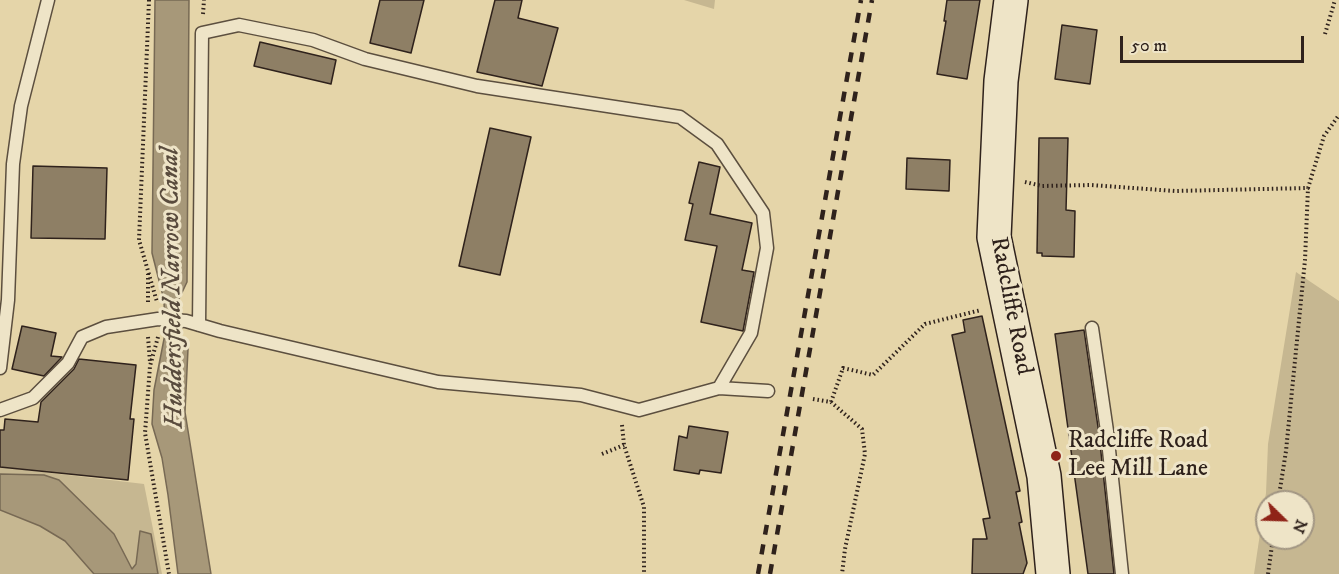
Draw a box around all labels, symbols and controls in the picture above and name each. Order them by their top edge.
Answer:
scale bar [1123,24,1308,62]
text: 50 m [1131,35,1167,57]
water label: Huddersfield Narrow Canal [156,147,192,429]
street label: Radcliffe Road [983,235,1037,377]
place label: Radcliffe Road Lee Mill Lane [1068,428,1208,484]
marker: Radcliffe Road Lee Mill Lane [1049,449,1063,463]
north arrow [1255,490,1315,550]
text: N [1288,516,1312,536]

